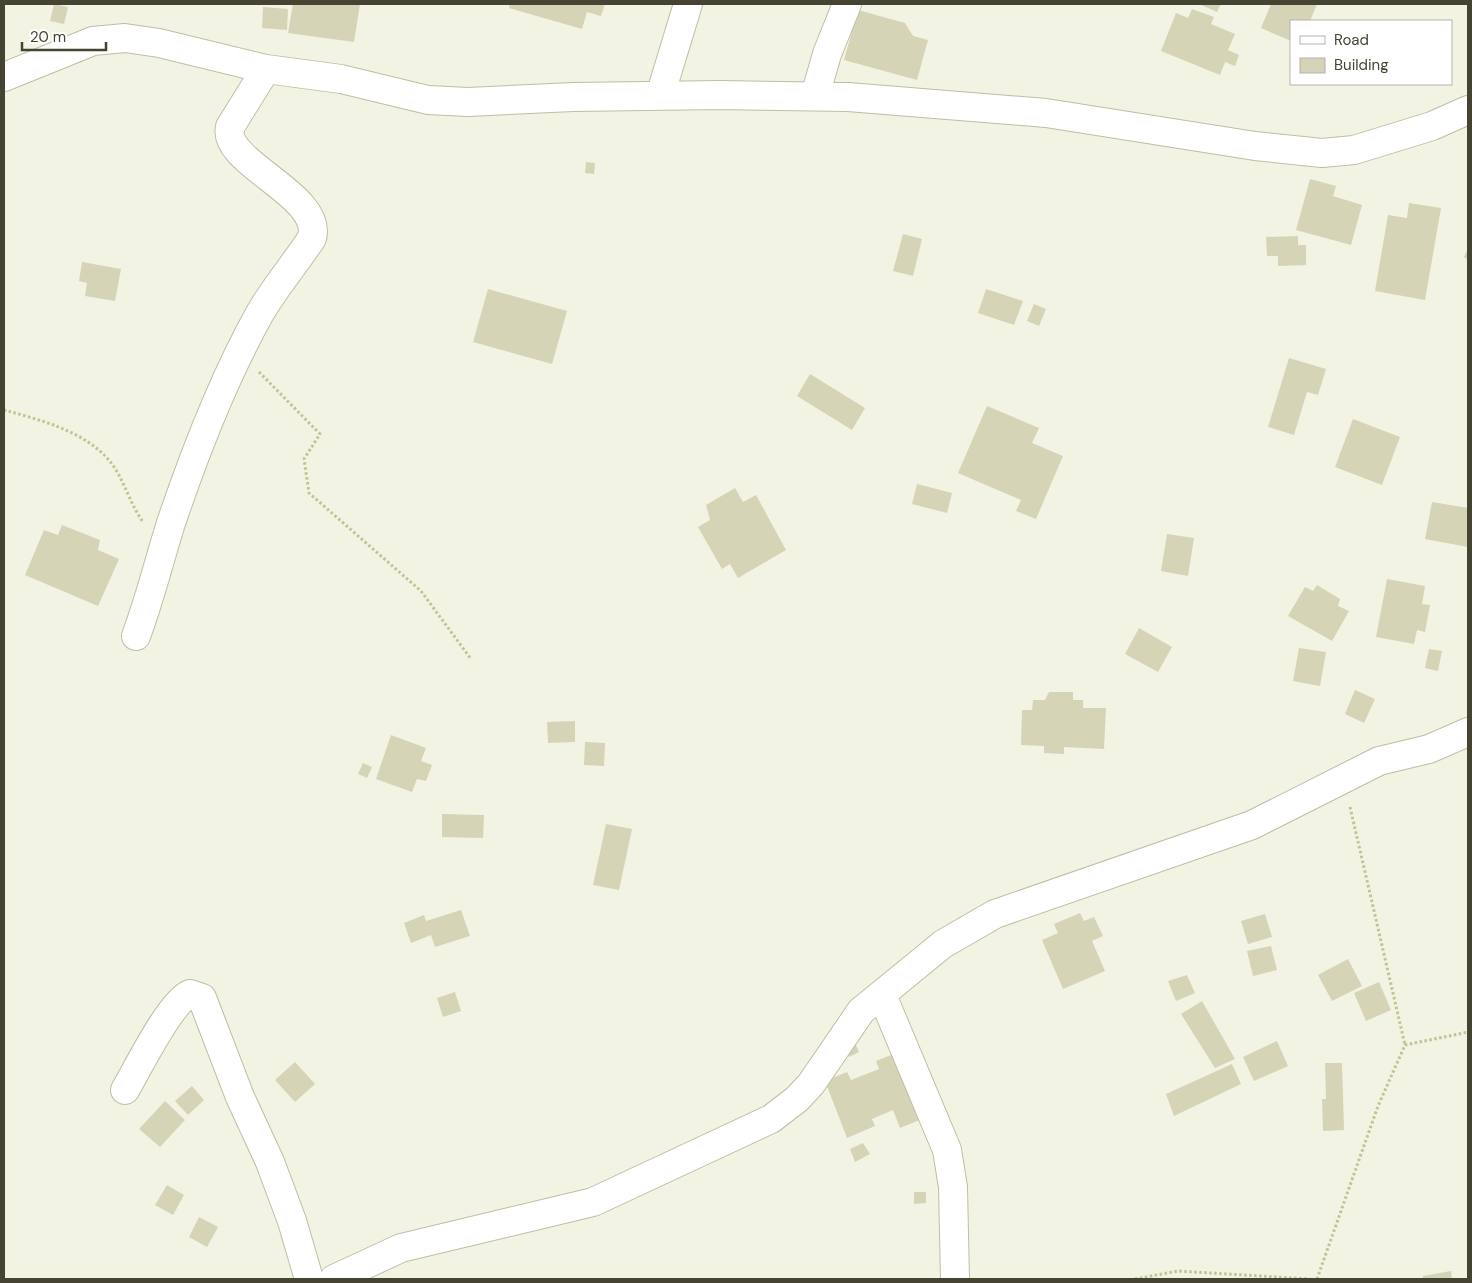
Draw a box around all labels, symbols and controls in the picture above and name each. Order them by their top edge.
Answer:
scale bar [22,20,106,52]
legend [1290,20,1452,85]
text: 20 m [30,27,66,47]
text: Road [1334,30,1369,50]
text: Building [1334,55,1389,75]

